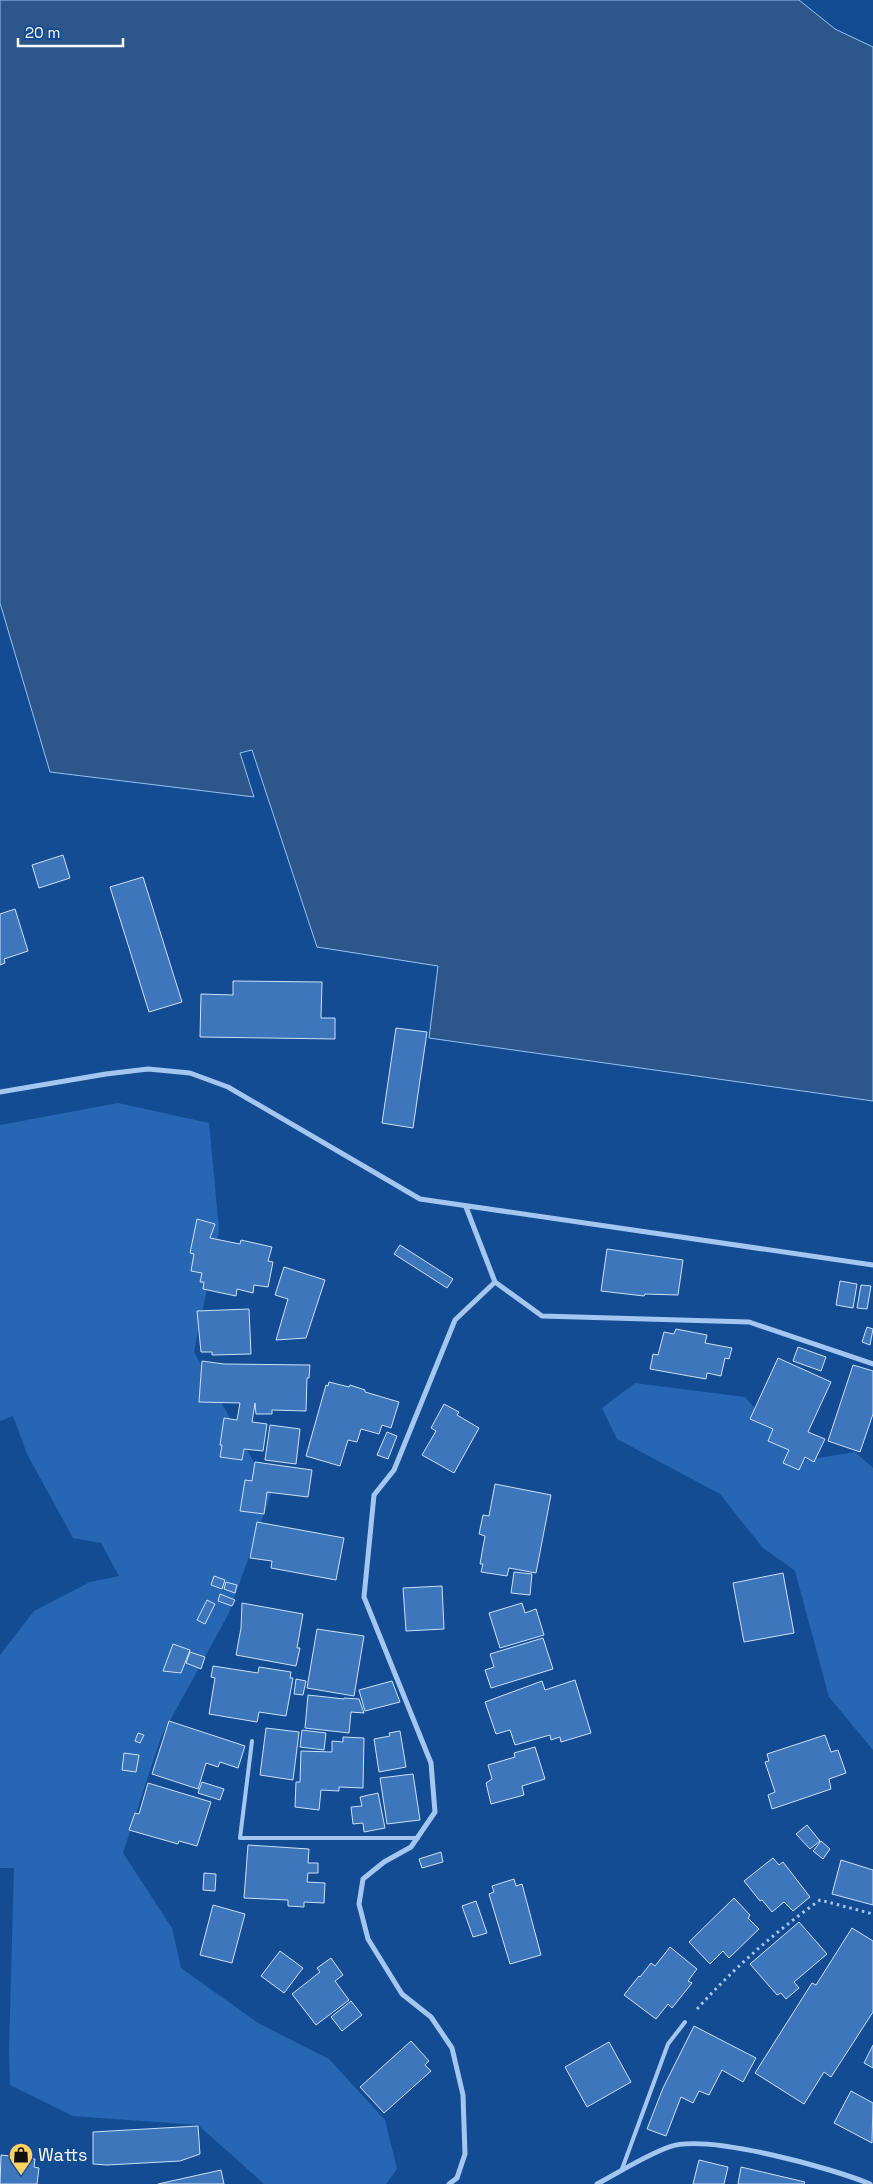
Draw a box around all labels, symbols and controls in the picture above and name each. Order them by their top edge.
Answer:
scale bar [18,15,122,47]
text: 20 m [25,23,60,42]
shop icon: Watts [8,2142,34,2176]
place label: Watts [38,2143,87,2166]

